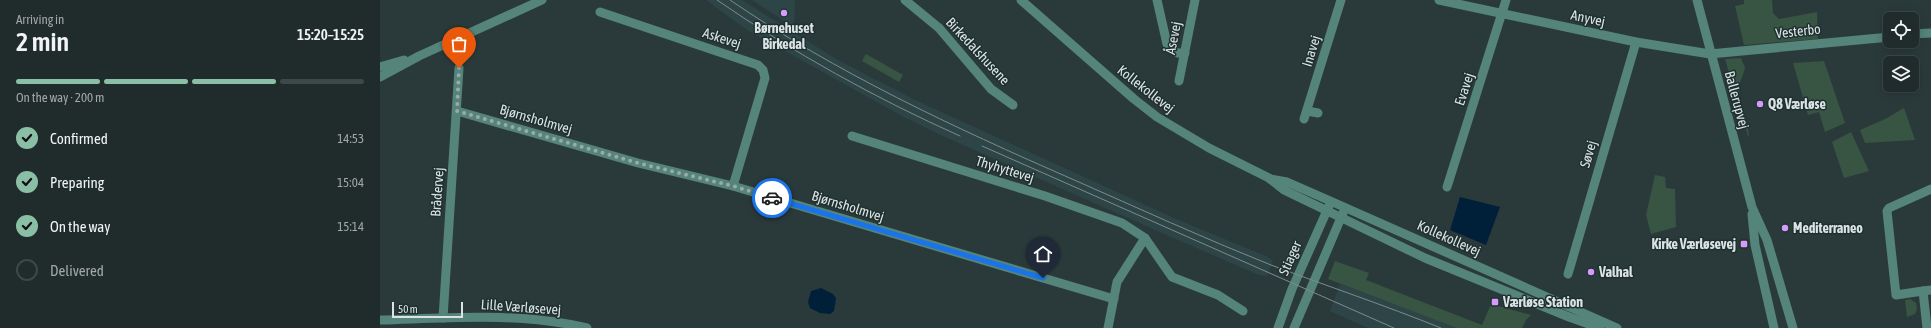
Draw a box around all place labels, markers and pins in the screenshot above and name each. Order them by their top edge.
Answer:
marker: Børnehuset Birkedal [779,8,789,18]
place label: Børnehuset Birkedal [754,20,814,52]
pin [442,27,476,68]
place label: Q8 Værløse [1768,96,1826,112]
marker: Q8 Værløse [1755,99,1765,109]
place label: Mediterraneo [1793,220,1863,236]
marker: Mediterraneo [1780,223,1790,233]
place label: Kirke Værløsevej [1651,236,1736,252]
pin [1026,237,1060,278]
marker: Kirke Værløsevej [1739,239,1749,249]
place label: Valhal [1598,264,1633,280]
marker: Valhal [1586,267,1596,277]
place label: Værløse Station [1502,294,1583,310]
marker: Værløse Station [1490,297,1500,307]

